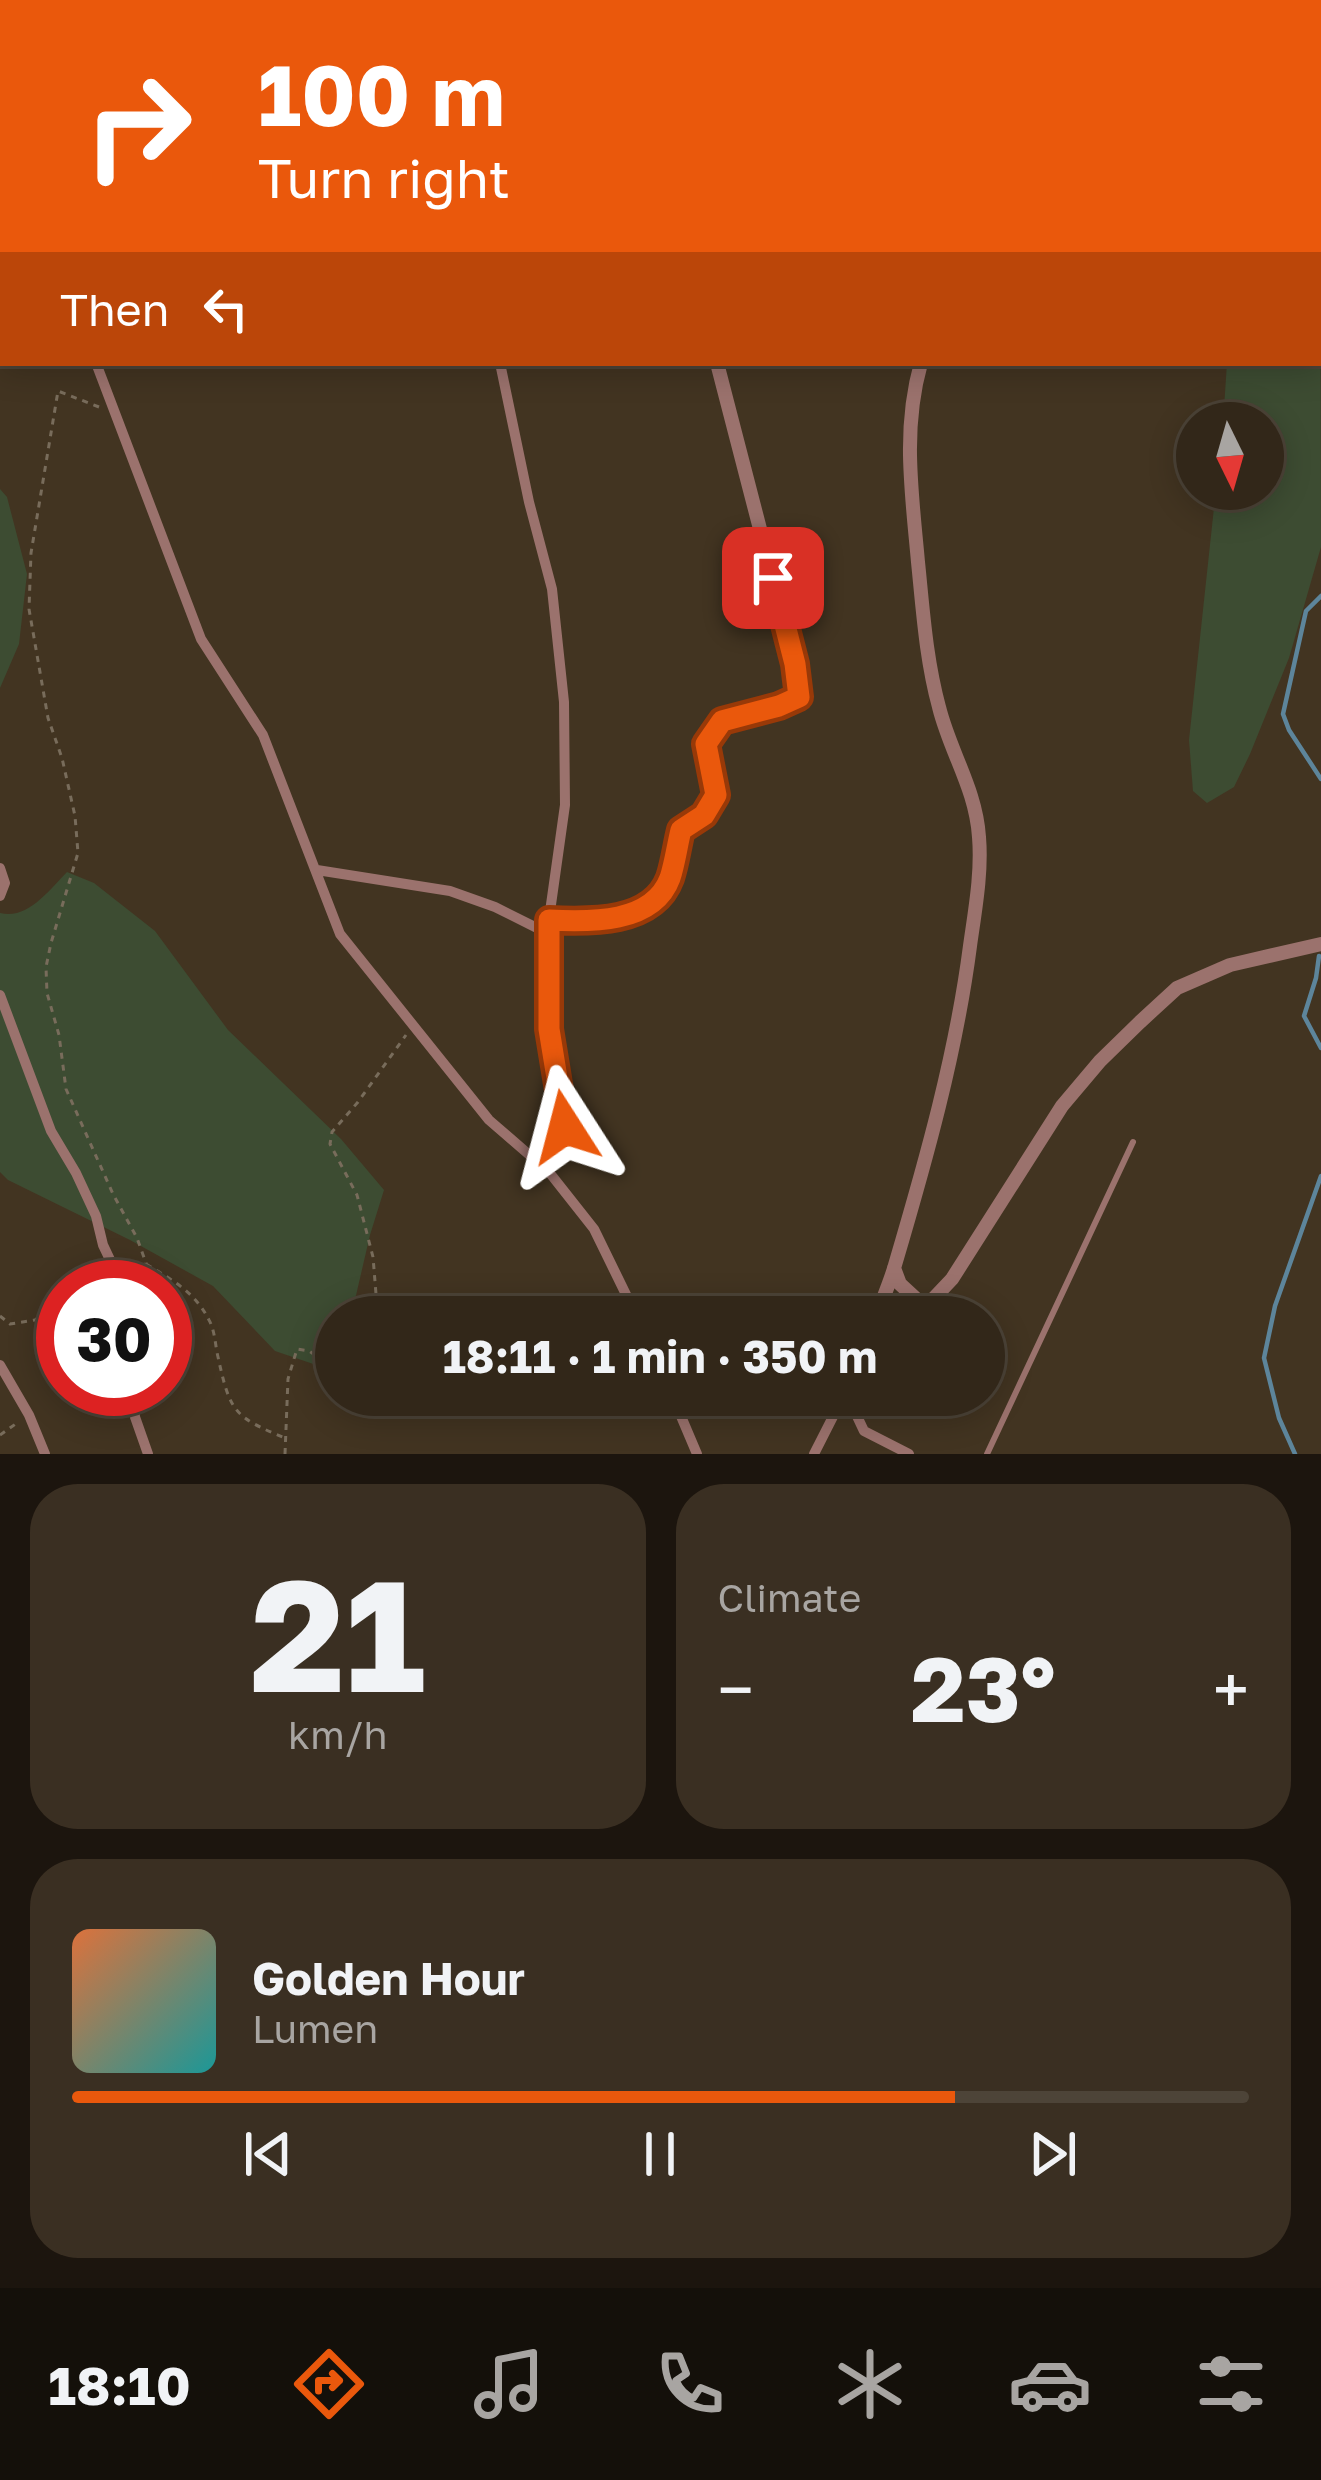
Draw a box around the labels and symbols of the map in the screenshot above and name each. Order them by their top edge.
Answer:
north arrow [1176,402,1284,510]
pin [722,527,824,629]
position arrow [502,1064,628,1190]
speed limit sign: 30 [36,1260,192,1416]

